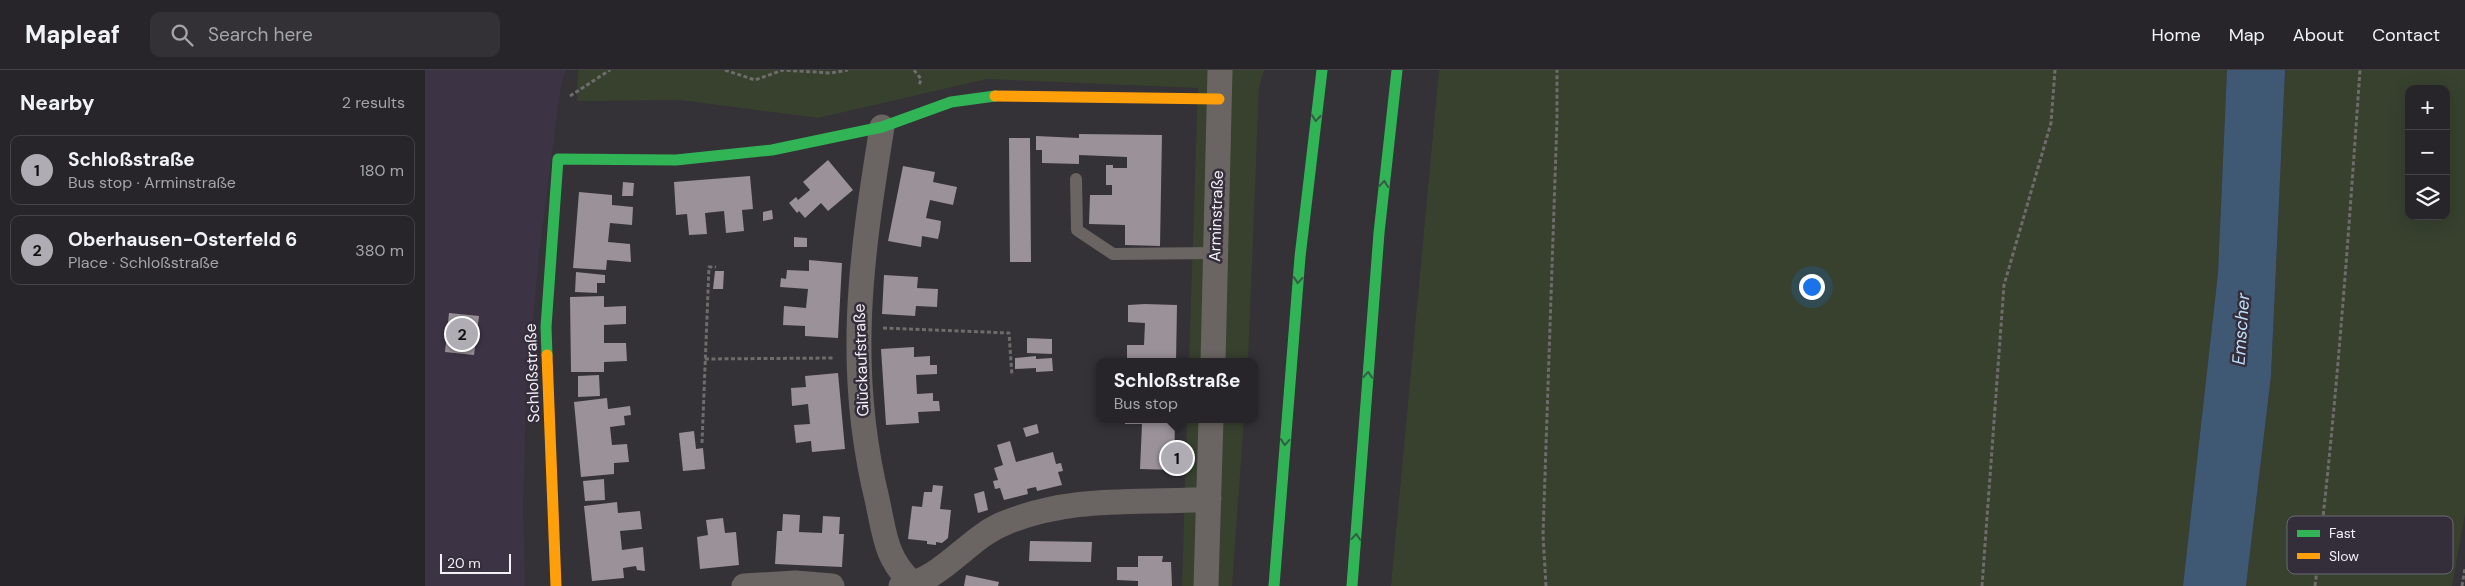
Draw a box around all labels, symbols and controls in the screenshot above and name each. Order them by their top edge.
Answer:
search box [150,12,500,57]
text: Mapleaf [25,19,120,50]
icon: search [168,21,196,49]
text: Search here [208,22,313,47]
text: Home [2151,23,2201,47]
text: Map [2229,23,2265,47]
text: About [2293,23,2344,47]
text: Contact [2372,23,2440,47]
map controls [2405,85,2450,220]
button: + [2405,85,2450,130]
text: Nearby [20,89,94,117]
text: 2 results [342,92,405,113]
one-way arrow [1311,115,1322,123]
button: − [2405,130,2450,175]
text: Schloßstraße [68,147,195,172]
text: 1 [34,160,40,181]
text: 180 m [360,160,404,181]
street label: Arminstraße [1204,170,1228,262]
text: Bus stop · Arminstraße [68,172,236,193]
button: layers [2405,175,2450,220]
one-way arrow [1378,180,1389,188]
text: Oberhausen-Osterfeld 6 [68,227,297,252]
text: 2 [32,240,42,261]
text: 380 m [355,240,404,261]
text: Place · Schloßstraße [68,252,219,273]
your location [1799,274,1825,300]
one-way arrow [1293,276,1304,284]
water label: Emscher [2227,291,2256,366]
street label: Glückaufstraße [849,303,873,417]
pin: 2 [446,315,478,353]
street label: Schloßstraße [520,323,544,423]
popup [1096,358,1258,423]
text: Schloßstraße [1114,368,1240,393]
one-way arrow [1362,371,1373,379]
text: Bus stop [1114,393,1178,414]
one-way arrow [1280,438,1291,446]
pin: 1 [1161,439,1193,477]
legend [2287,516,2453,574]
text: Fast [2329,524,2356,542]
one-way arrow [1350,533,1361,541]
text: Slow [2329,547,2359,565]
scale bar [440,551,511,574]
text: 20 m [447,554,481,572]

